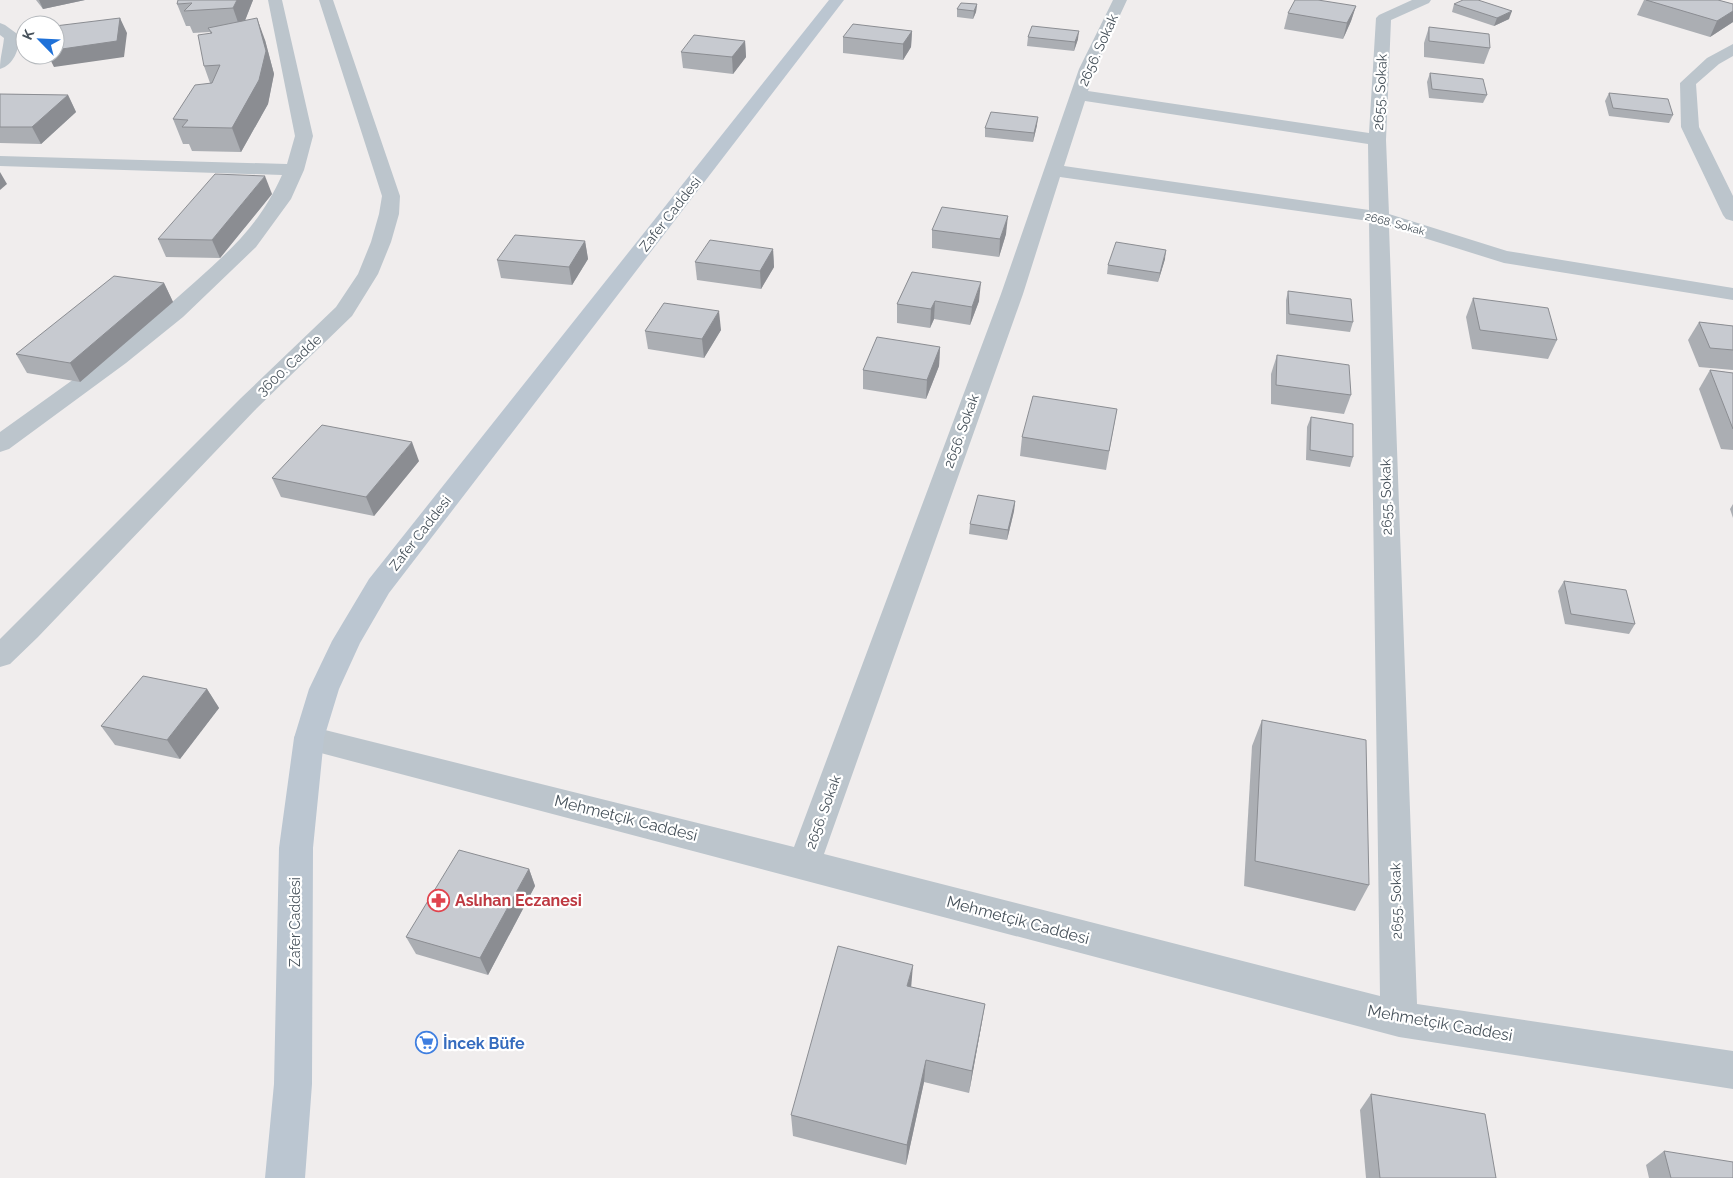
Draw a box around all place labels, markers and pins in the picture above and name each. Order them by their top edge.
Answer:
pharmacy icon: Aslıhan Eczanesi [427,888,451,912]
place label: Aslıhan Eczanesi [455,891,582,910]
supermarket icon: İncek Büfe [415,1031,439,1055]
place label: İncek Büfe [443,1033,525,1053]

